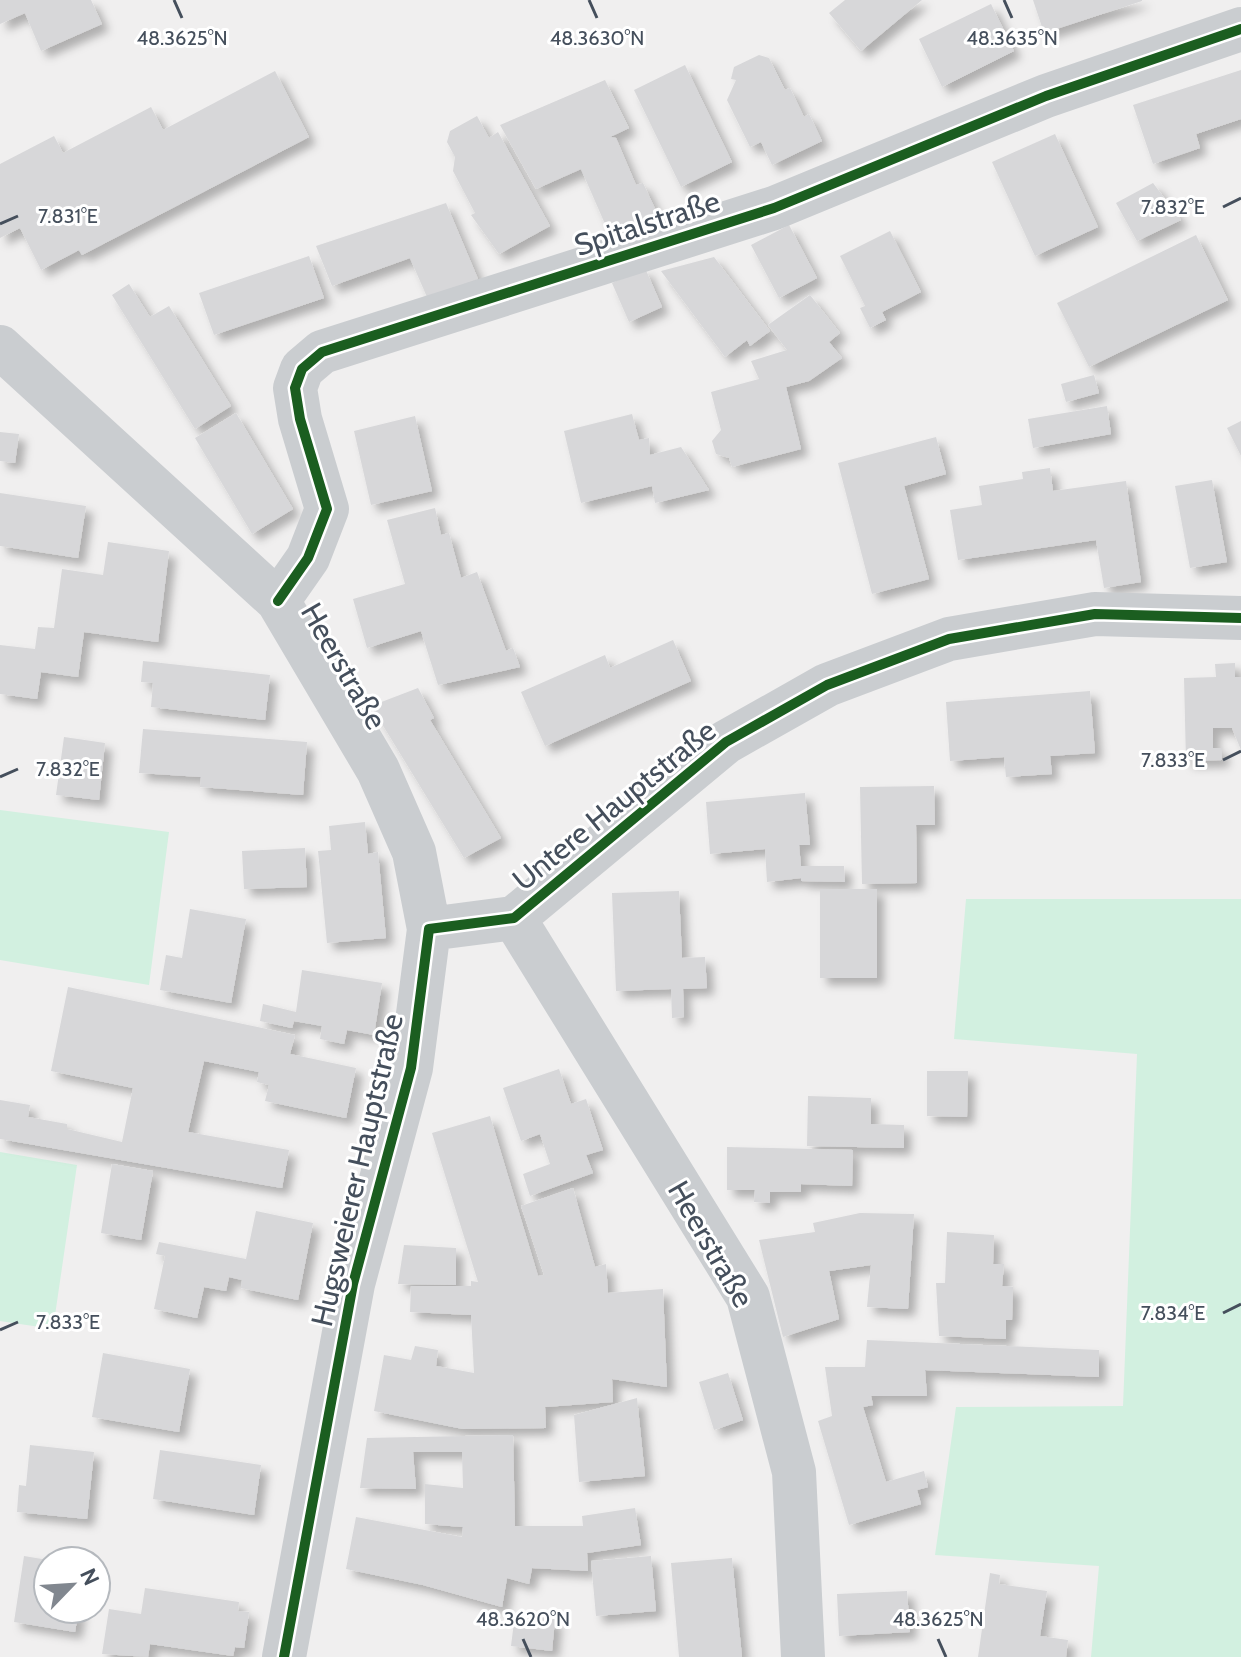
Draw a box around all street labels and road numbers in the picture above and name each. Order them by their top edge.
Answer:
street label: Spitalstraße [570,182,724,264]
street label: Heerstraße [293,596,395,736]
street label: Untere Hauptstraße [505,712,723,898]
street label: Hugsweierer Hauptstraße [303,1010,411,1330]
street label: Heerstraße [660,1174,762,1314]

